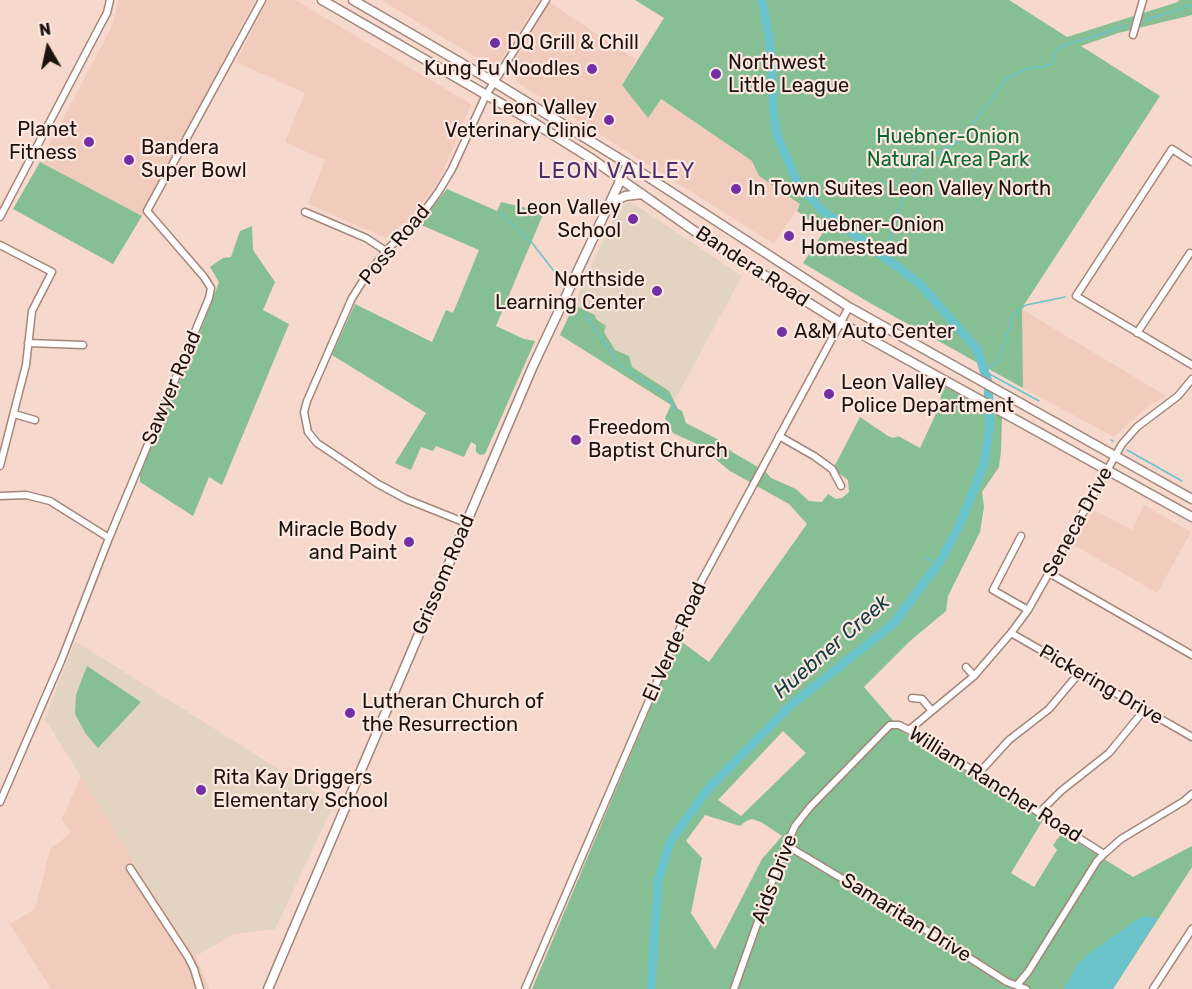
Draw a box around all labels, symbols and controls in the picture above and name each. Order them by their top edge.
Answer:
north arrow [18,18,78,78]
text: N [38,19,52,40]
place label: DQ Grill & Chill [507,31,639,55]
marker: DQ Grill & Chill [488,36,502,50]
place label: Northwest Little League [728,51,849,98]
place label: Kung Fu Noodles [424,57,580,81]
marker: Kung Fu Noodles [585,62,599,76]
marker: Northwest Little League [709,67,723,81]
place label: Leon Valley Veterinary Clinic [445,96,597,143]
marker: Leon Valley Veterinary Clinic [602,113,616,127]
place label: Planet Fitness [9,118,77,165]
park label: Huebner-Onion Natural Area Park [867,125,1029,172]
marker: Planet Fitness [82,135,96,149]
place label: Bandera Super Bowl [141,136,247,183]
marker: Bandera Super Bowl [122,153,136,167]
district label: LEON VALLEY [538,159,696,185]
place label: In Town Suites Leon Valley North [748,177,1051,201]
marker: In Town Suites Leon Valley North [729,182,743,196]
place label: Leon Valley School [516,196,621,243]
street label: Poss Road [355,200,435,290]
marker: Leon Valley School [626,212,640,226]
place label: Huebner-Onion Homestead [801,213,944,260]
street label: Bandera Road [691,221,813,313]
marker: Huebner-Onion Homestead [782,229,796,243]
place label: Northside Learning Center [495,268,645,315]
marker: Northside Learning Center [650,284,664,298]
place label: A&M Auto Center [794,320,955,344]
marker: A&M Auto Center [775,325,789,339]
street label: Sawyer Road [137,328,207,448]
place label: Leon Valley Police Department [841,371,1014,418]
marker: Leon Valley Police Department [822,387,836,401]
place label: Freedom Baptist Church [588,416,728,463]
marker: Freedom Baptist Church [569,433,583,447]
street label: Seneca Drive [1038,463,1118,581]
street label: Grissom Road [408,511,480,639]
place label: Miracle Body and Paint [278,518,397,565]
marker: Miracle Body and Paint [402,535,416,549]
street label: El Verde Road [638,579,712,705]
water label: Huebner Creek [769,590,895,704]
street label: Pickering Drive [1035,640,1167,730]
place label: Lutheran Church of the Resurrection [362,690,544,737]
marker: Lutheran Church of the Resurrection [343,706,357,720]
street label: William Rancher Road [904,722,1086,848]
place label: Rita Kay Driggers Elementary School [213,766,388,813]
marker: Rita Kay Driggers Elementary School [194,783,208,797]
street label: Aids Drive [747,831,803,927]
street label: Samaritan Drive [837,868,975,968]

